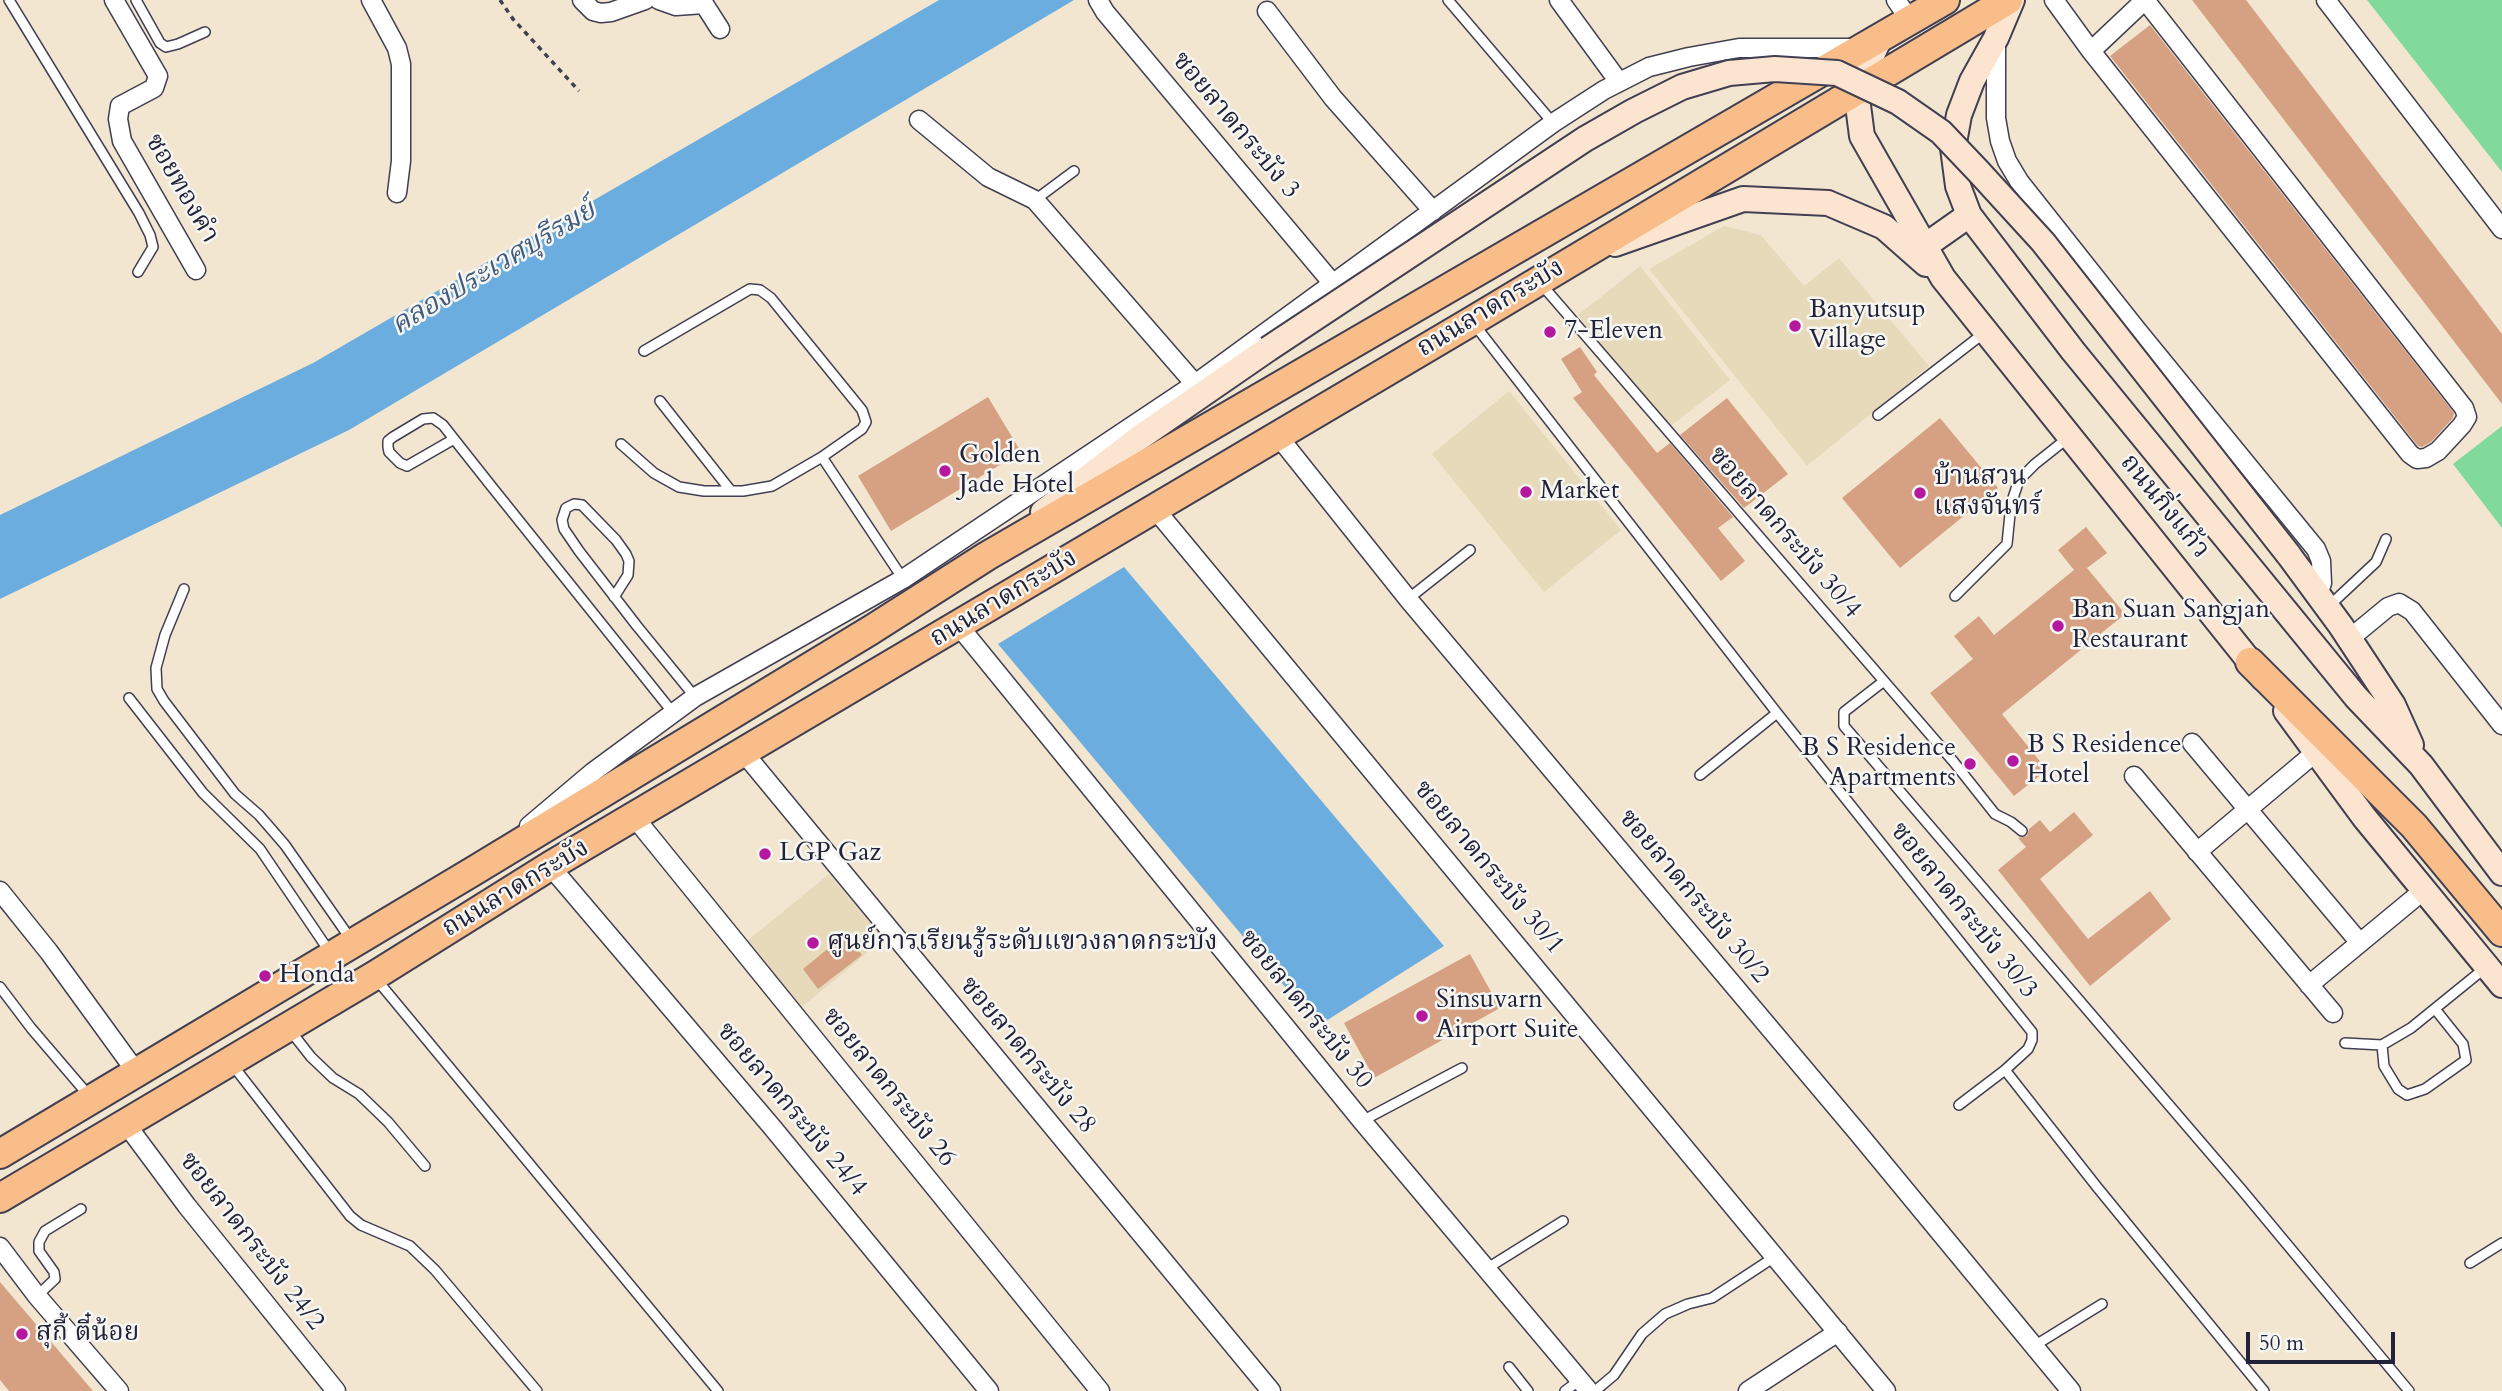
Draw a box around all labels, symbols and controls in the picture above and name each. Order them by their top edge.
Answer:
street label: ซอยลาดกระบัง 3 [1164,46,1306,206]
street label: ซอยทองคำ [137,129,225,249]
water label: คลองประเวศบุรีรมย์ [386,195,602,343]
street label: ถนนลาดกระบัง [1412,253,1570,365]
place label: Banyutsup Village [1809,295,1926,356]
place label: 7-Eleven [1564,316,1663,348]
marker: Banyutsup Village [1787,318,1803,334]
marker: 7-Eleven [1542,324,1558,340]
place label: Golden Jade Hotel [959,440,1074,502]
street label: ซอยลาดกระบัง 30/4 [1701,441,1867,625]
street label: ถนนกิ่งแก้ว [2112,448,2216,566]
place label: บ้านสวน แสงจันทร์ [1934,462,2042,524]
marker: Golden Jade Hotel [937,463,953,479]
place label: Market [1540,476,1619,508]
marker: Market [1518,484,1534,500]
marker: บ้านสวน แสงจันทร์ [1912,485,1928,501]
street label: ถนนลาดกระบัง [925,543,1083,655]
place label: Ban Suan Sangjan Restaurant [2072,595,2270,656]
marker: Ban Suan Sangjan Restaurant [2050,618,2066,634]
place label: B S Residence Hotel [2027,730,2182,792]
place label: B S Residence Apartments [1801,733,1956,794]
marker: B S Residence Hotel [2005,753,2021,769]
marker: B S Residence Apartments [1962,756,1978,772]
street label: ซอยลาดกระบัง 30/1 [1406,775,1570,961]
street label: ซอยลาดกระบัง 30/2 [1611,804,1775,990]
street label: ซอยลาดกระบัง 30/3 [1882,817,2044,1005]
street label: ถนนลาดกระบัง [437,833,595,945]
place label: LGP Gaz [779,838,881,870]
marker: LGP Gaz [757,846,773,862]
street label: ซอยลาดกระบัง 30 [1231,924,1379,1096]
place label: ศูนย์การเรียนรู้ระดับแขวงลาดกระบัง [827,927,1217,959]
marker: ศูนย์การเรียนรู้ระดับแขวงลาดกระบัง [805,935,821,951]
place label: Honda [279,960,355,992]
marker: Honda [257,968,273,984]
street label: ซอยลาดกระบัง 28 [952,971,1102,1141]
place label: Sinsuvarn Airport Suite [1436,985,1578,1046]
street label: ซอยลาดกระบัง 26 [814,1002,962,1174]
marker: Sinsuvarn Airport Suite [1414,1008,1430,1024]
street label: ซอยลาดกระบัง 24/4 [709,1017,873,1203]
street label: ซอยลาดกระบัง 24/2 [172,1147,330,1337]
place label: สุกี้ ตี๋น้อย [36,1318,139,1350]
scale bar [2250,1318,2399,1362]
marker: สุกี้ ตี๋น้อย [14,1326,30,1342]
text: 50 m [2259,1329,2304,1358]

